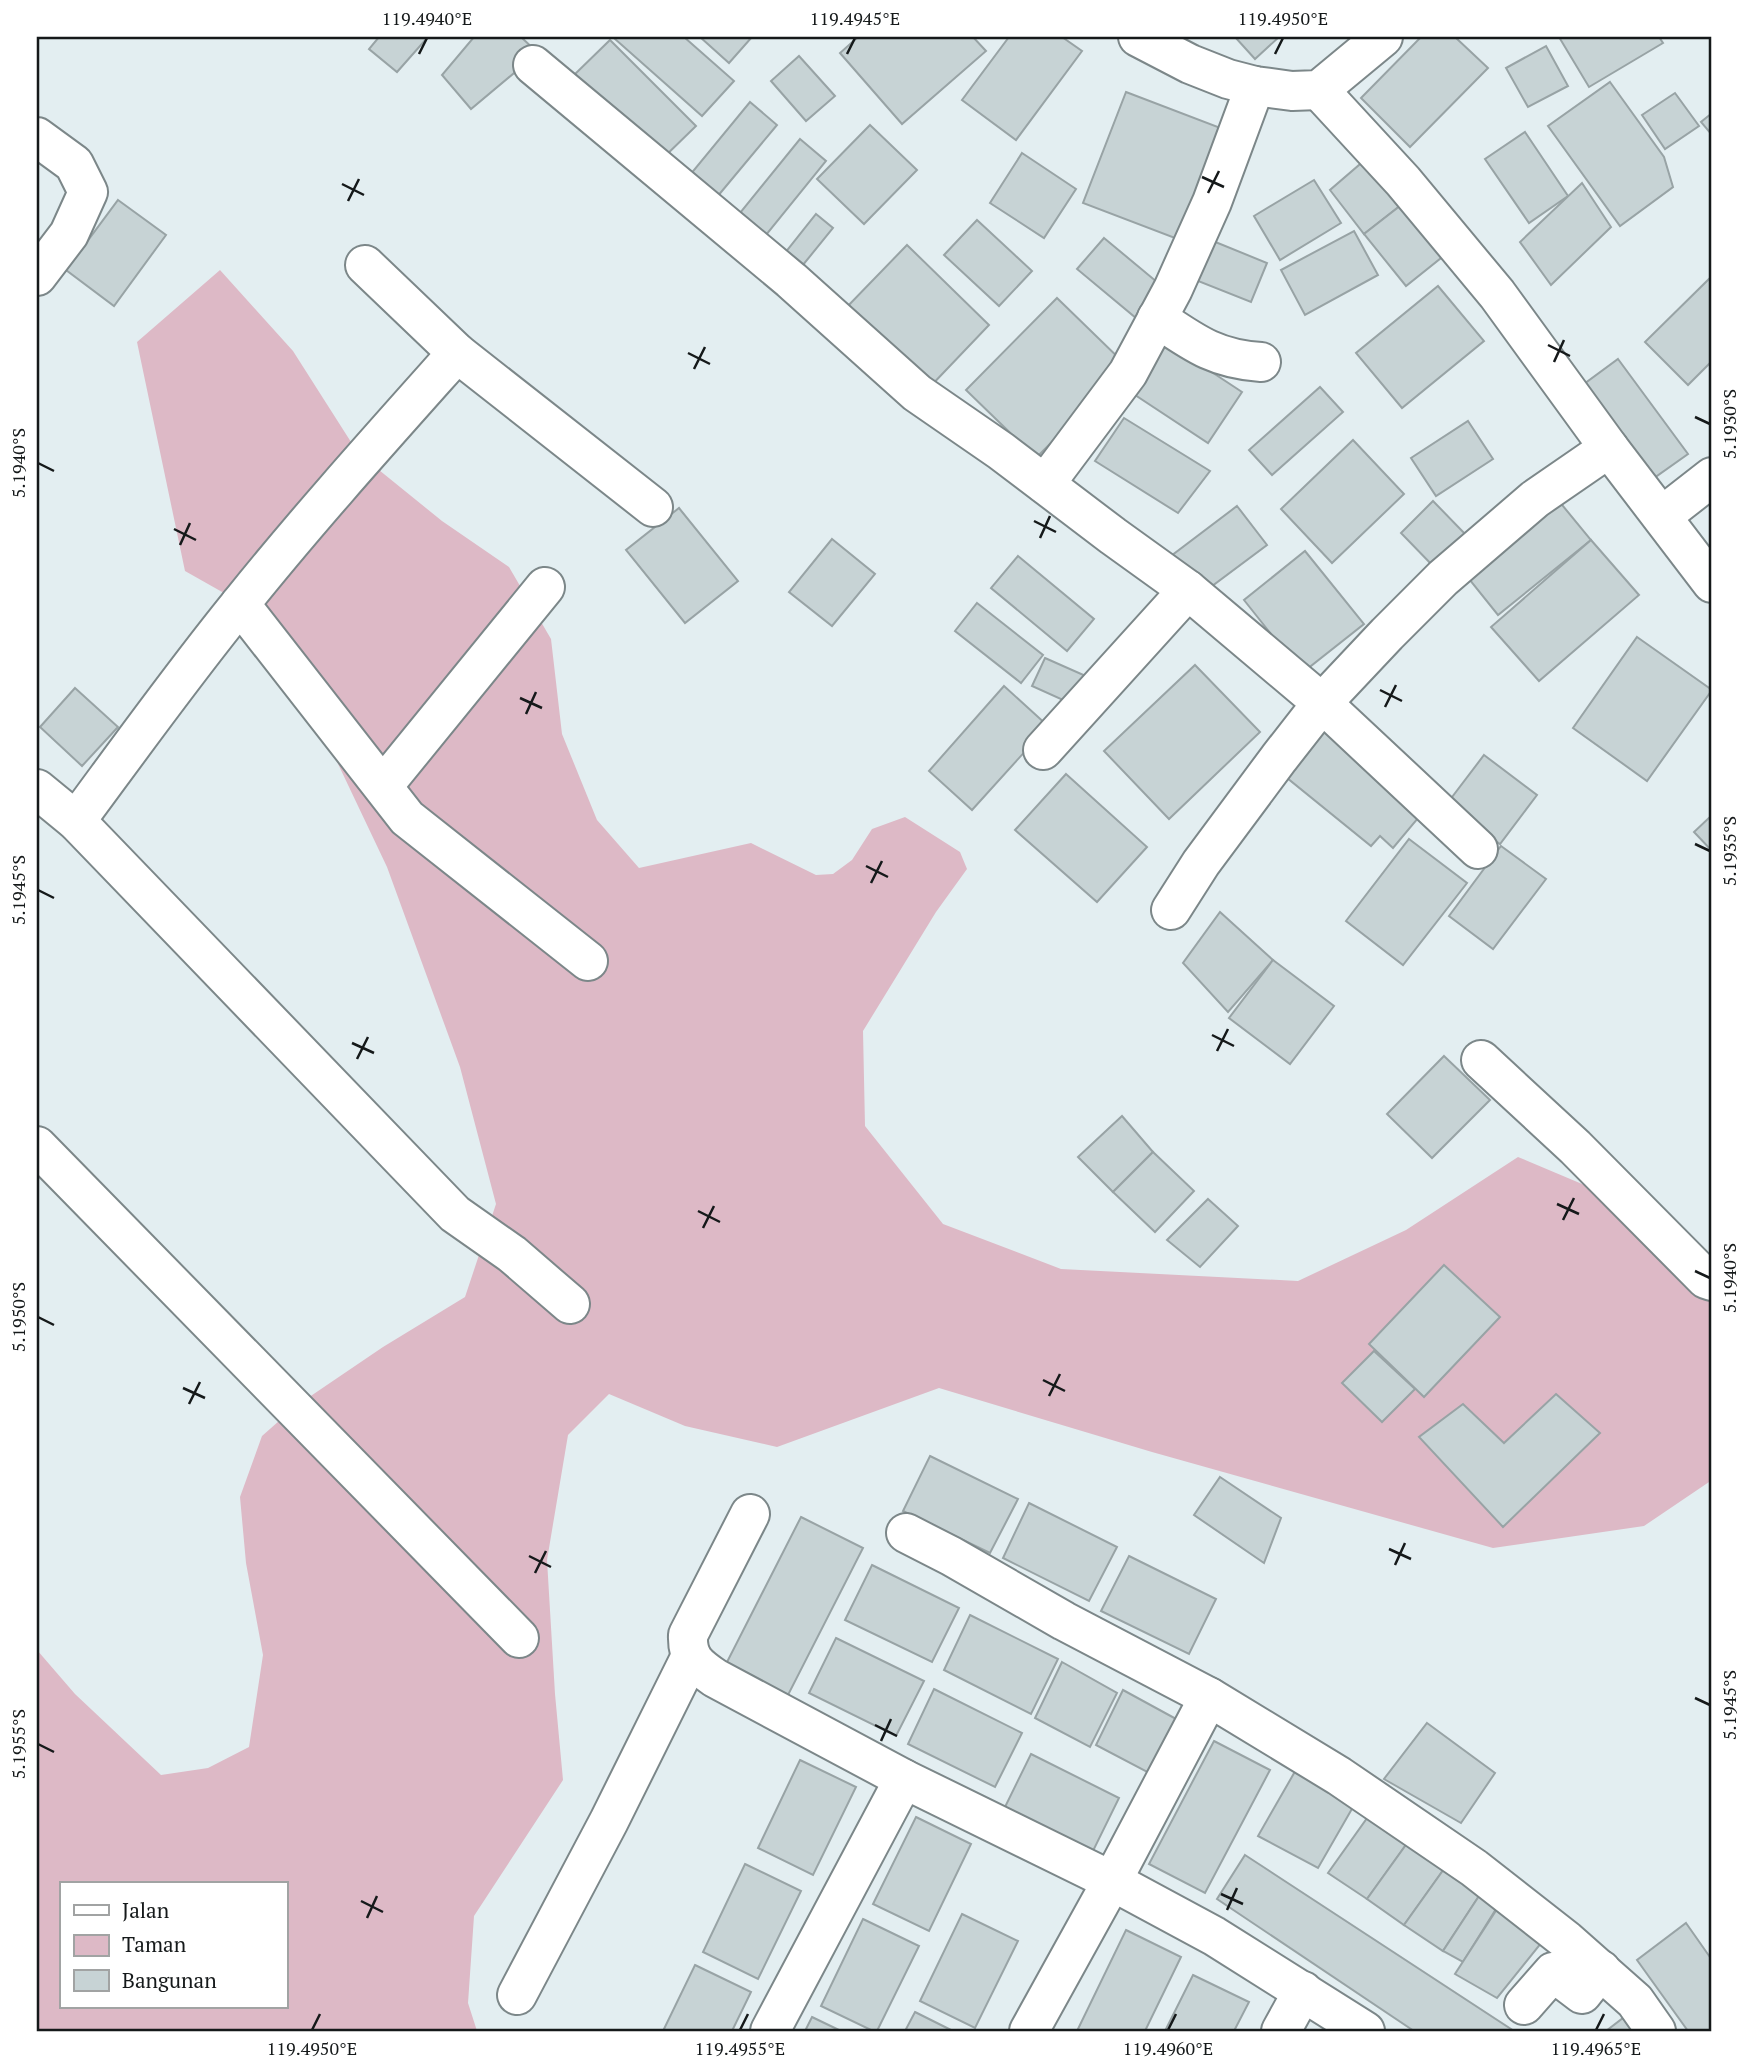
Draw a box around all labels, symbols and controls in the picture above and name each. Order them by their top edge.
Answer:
text: 119.4940°E [382,6,472,30]
text: 119.4945°E [810,6,900,30]
text: 119.4950°E [1238,6,1328,30]
text: 5.1930°S [1717,389,1741,459]
text: 5.1940°S [6,428,30,498]
text: 5.1935°S [1717,816,1741,886]
text: 5.1945°S [6,855,30,925]
text: 5.1940°S [1717,1243,1741,1313]
text: 5.1950°S [6,1282,30,1352]
text: 5.1945°S [1717,1670,1741,1740]
text: 5.1955°S [6,1709,30,1779]
legend [60,1882,287,2008]
text: Jalan [122,1896,170,1924]
text: Taman [122,1930,187,1958]
text: Bangunan [122,1966,217,1994]
text: 119.4950°E [267,2036,357,2060]
text: 119.4955°E [695,2036,785,2060]
text: 119.4960°E [1123,2036,1213,2060]
text: 119.4965°E [1551,2036,1641,2060]

